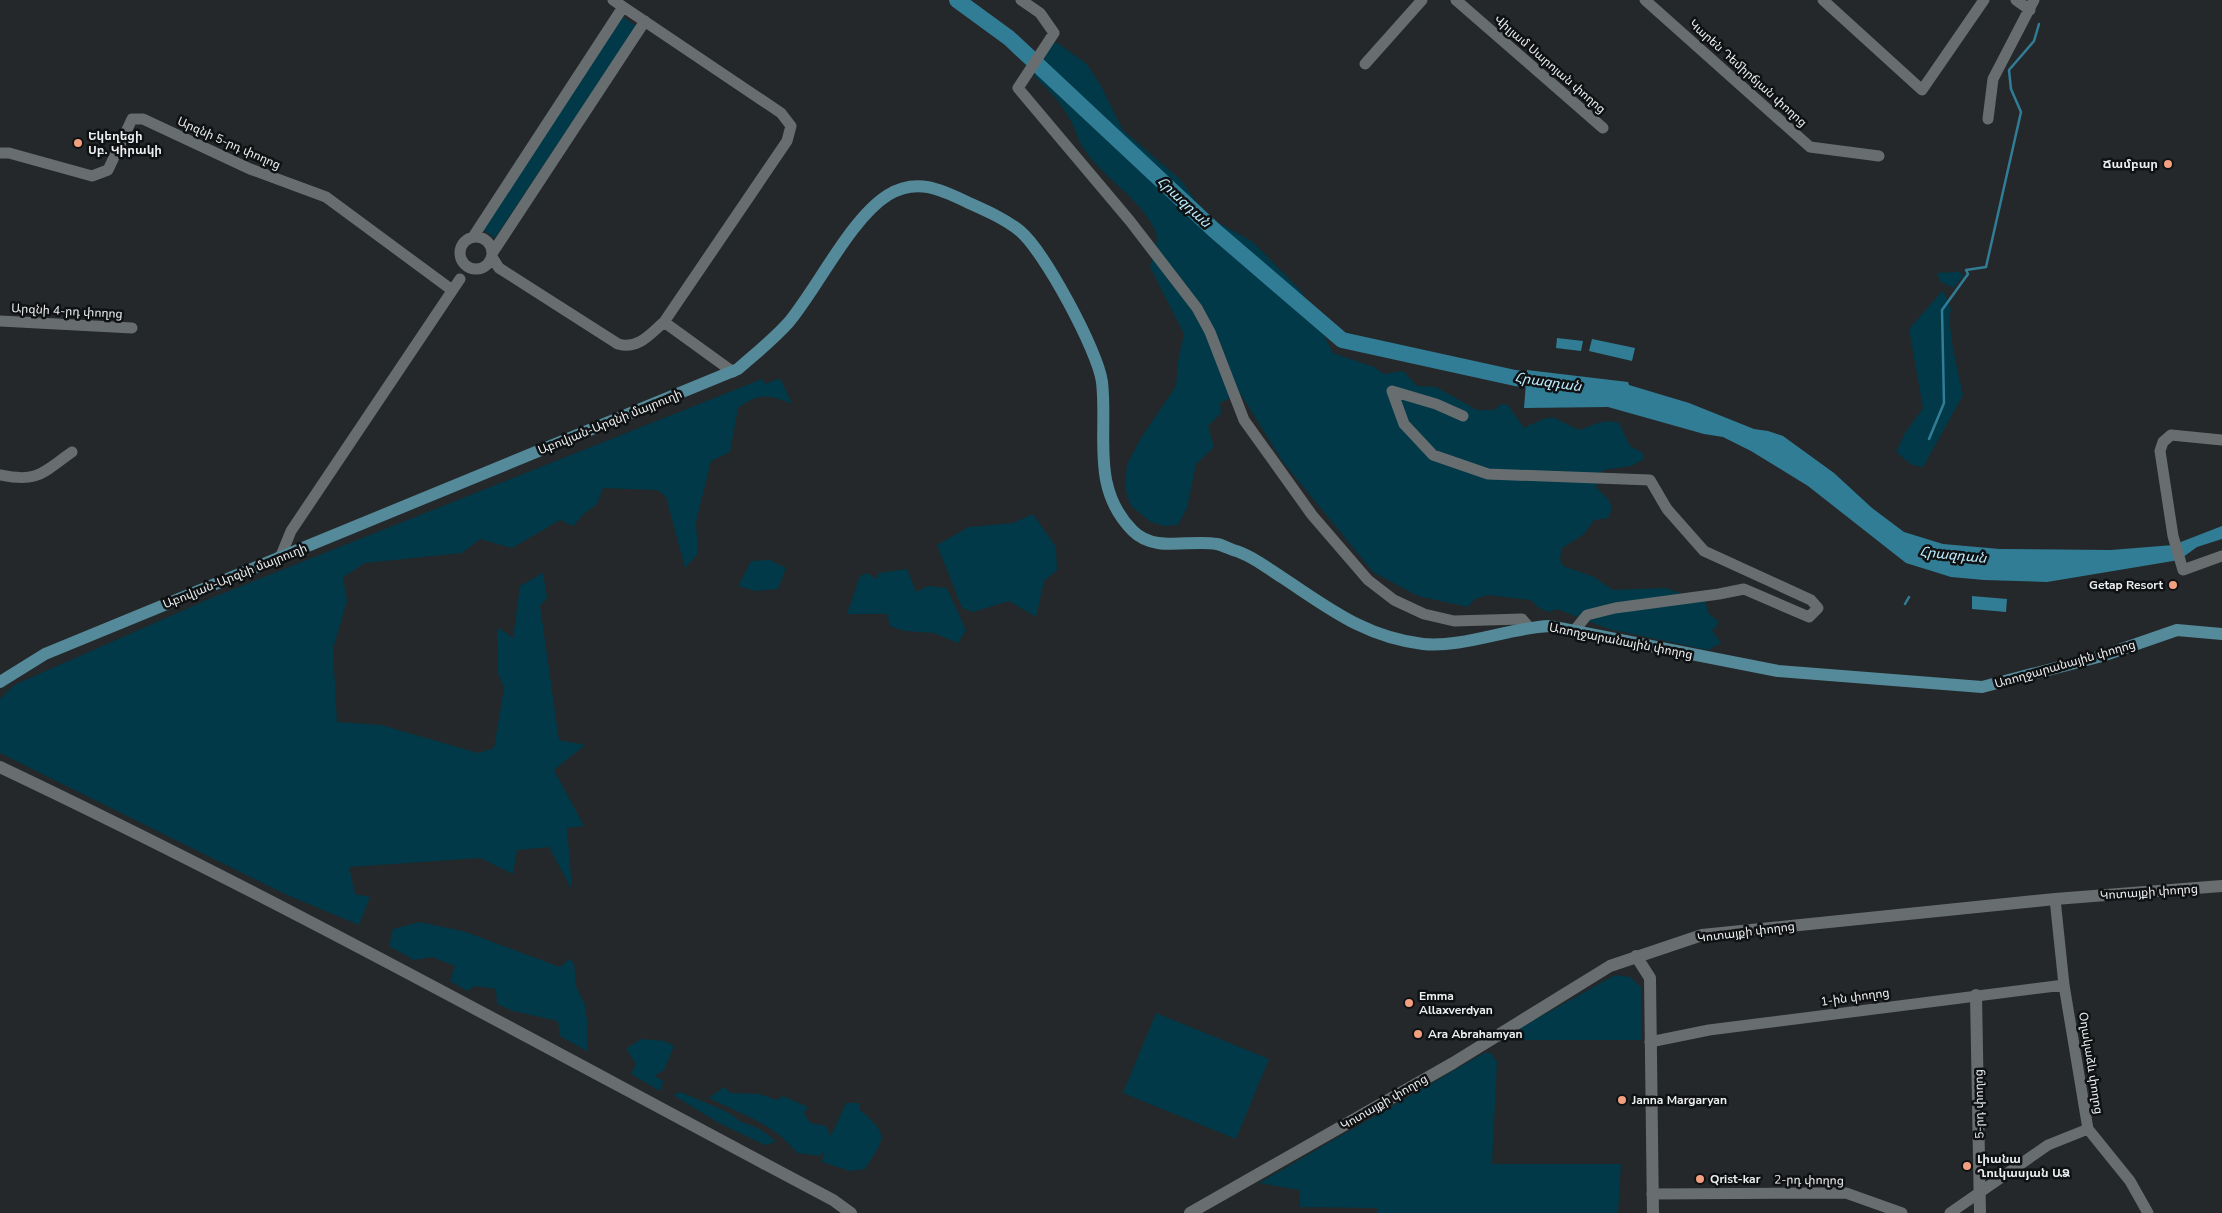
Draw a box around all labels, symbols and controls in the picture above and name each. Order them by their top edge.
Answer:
street label: Վիլյամ Սարոյան փողոց [1491,11,1609,117]
street label: Կարեն Դեմիրճյան փողոց [1686,16,1810,130]
street label: Արզնի 5-րդ փողոց [175,113,283,173]
place label: Եկեղեցի Սբ. Կիրակի [88,128,162,158]
marker: Եկեղեցի Սբ. Կիրակի [72,137,84,149]
place label: Ճամբար [2103,156,2158,172]
marker: Ճամբար [2162,158,2174,170]
water label: Հրազդան [1153,172,1215,232]
street label: Արզնի 4-րդ փողոց [11,300,123,322]
water label: Հրազդան [1513,368,1583,396]
street label: Աբովյան-Արզնի մայրուղի [536,386,684,458]
street label: Աբովյան-Արզնի մայրուղի [161,540,309,612]
water label: Հրազդան [1919,542,1988,568]
place label: Getap Resort [2089,577,2163,593]
marker: Getap Resort [2167,579,2179,591]
street label: Առողջարանային փողոց [1548,619,1694,663]
street label: Առողջարանային փողոց [1993,636,2137,692]
street label: Կոտայքի փողոց [2100,881,2198,903]
street label: Կոտայքի փողոց [1696,918,1796,946]
street label: 1-ին փողոց [1820,984,1890,1010]
place label: Emma Allaxverdyan [1419,988,1493,1018]
marker: Emma Allaxverdyan [1403,997,1415,1009]
street label: Օղակաձև փողոց [2075,1011,2107,1115]
place label: Ara Abrahamyan [1428,1026,1523,1042]
marker: Ara Abrahamyan [1412,1028,1424,1040]
street label: 5-րդ փողոց [1970,1069,1988,1139]
street label: Կոտայքի փողոց [1338,1071,1430,1133]
place label: Janna Margaryan [1631,1092,1727,1108]
marker: Janna Margaryan [1616,1094,1628,1106]
place label: Լիանա Ղուկասյան ԱՁ [1977,1151,2070,1181]
marker: Լիանա Ղուկասյան ԱՁ [1961,1160,1973,1172]
place label: Qrist-kar [1710,1171,1761,1187]
street label: 2-րդ փողոց [1774,1171,1844,1189]
marker: Qrist-kar [1694,1173,1706,1185]

